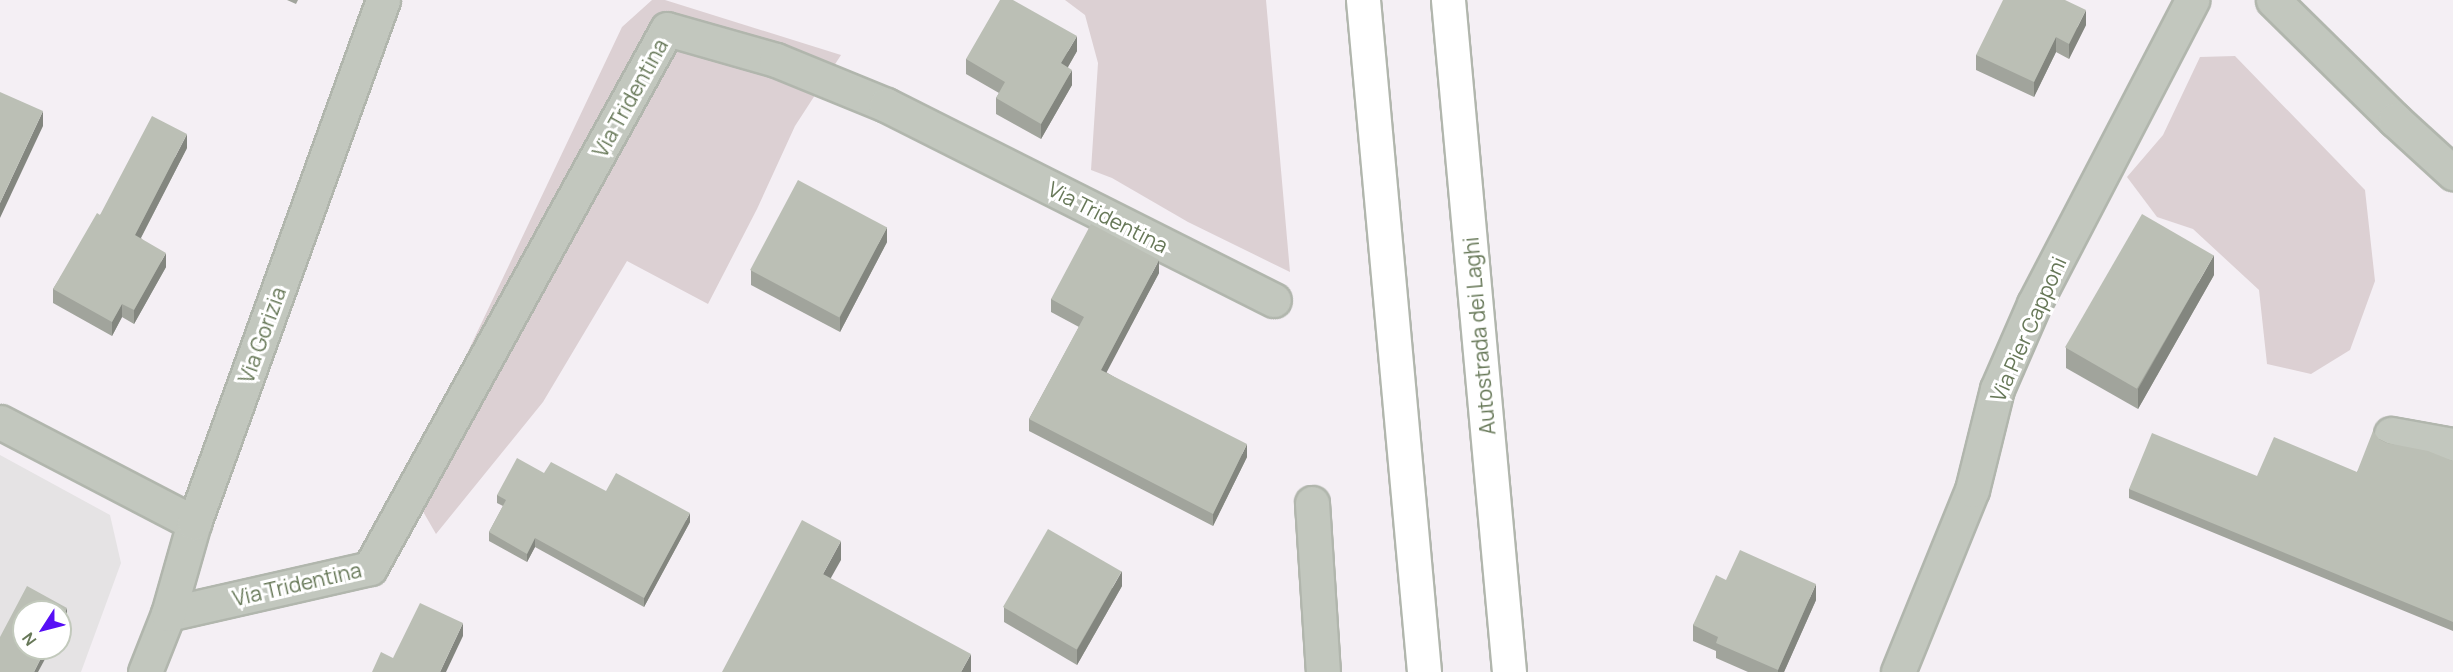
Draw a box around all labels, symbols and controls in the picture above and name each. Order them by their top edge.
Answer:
street label: Via Tridentina [587,34,673,162]
street label: Via Tridentina [1044,176,1172,258]
street label: Autostrada dei Laghi [1458,236,1500,436]
street label: Via Pier Capponi [1985,253,2071,405]
street label: Via Gorizia [233,284,291,386]
street label: Via Tridentina [230,557,364,611]
north arrow [12,600,72,660]
text: N [17,628,41,651]

